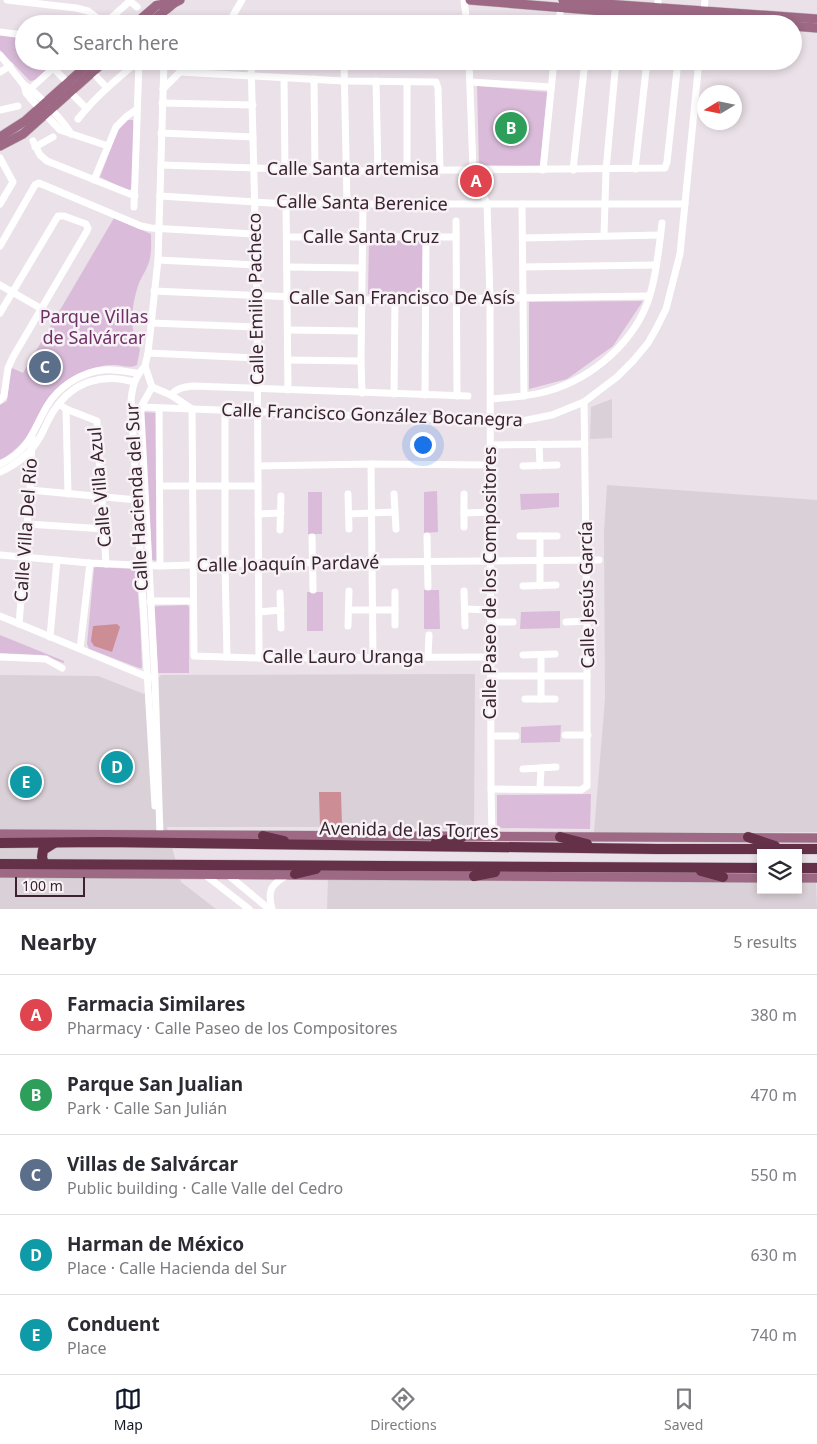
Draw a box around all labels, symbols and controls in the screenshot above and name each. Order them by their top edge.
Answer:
search box [15,15,802,70]
icon: search [33,29,61,57]
text: Search here [73,30,179,56]
north arrow [697,85,742,130]
pin: B [495,109,527,147]
street label: Calle Santa artemisa [267,156,439,180]
pin: A [460,162,492,200]
street label: Calle Santa Berenice [276,189,448,215]
street label: Calle Emilio Pacheco [241,213,269,385]
street label: Calle Santa Cruz [303,224,439,248]
street label: Calle San Francisco De Asís [289,285,515,309]
park label: Parque Villas de Salvárcar [40,304,148,349]
pin: C [29,348,61,386]
street label: Calle Francisco González Bocanegra [221,397,523,431]
street label: Calle Hacienda del Sur [119,402,153,592]
street label: Calle Villa Azul [82,426,116,548]
your location [410,432,436,458]
street label: Calle Paseo de los Compositores [477,446,501,720]
street label: Calle Villa Del Río [8,457,42,603]
street label: Calle Jesús García [573,521,599,669]
street label: Calle Joaquín Pardavé [196,549,380,577]
street label: Calle Lauro Uranga [262,644,424,668]
pin: D [101,748,133,786]
pin: E [10,763,42,801]
street label: Avenida de las Torres [319,815,499,843]
map controls [757,849,802,894]
button: layers [757,849,802,894]
scale bar [15,874,85,897]
text: 100 m [22,876,63,895]
text: Nearby [20,928,96,956]
text: 5 results [733,931,797,953]
text: Farmacia Similares [67,991,245,1017]
text: A [30,1004,42,1026]
text: 380 m [750,1004,797,1026]
text: Pharmacy · Calle Paseo de los Compositores [67,1017,397,1039]
text: Parque San Jualian [67,1071,243,1097]
text: B [31,1084,41,1106]
text: 470 m [750,1084,797,1106]
text: Park · Calle San Julián [67,1097,227,1119]
text: Villas de Salvárcar [67,1151,238,1177]
text: C [31,1164,41,1186]
text: 550 m [750,1164,797,1186]
text: Public building · Calle Valle del Cedro [67,1177,343,1199]
text: Harman de México [67,1231,244,1257]
text: D [30,1244,42,1266]
text: 630 m [750,1244,797,1266]
text: Place · Calle Hacienda del Sur [67,1257,287,1279]
text: Conduent [67,1311,160,1337]
text: E [32,1324,40,1346]
text: 740 m [750,1324,797,1346]
text: Place [67,1337,107,1359]
tab: Map [114,1385,143,1434]
tab: Directions [370,1385,437,1434]
tab: Saved [664,1385,703,1434]

